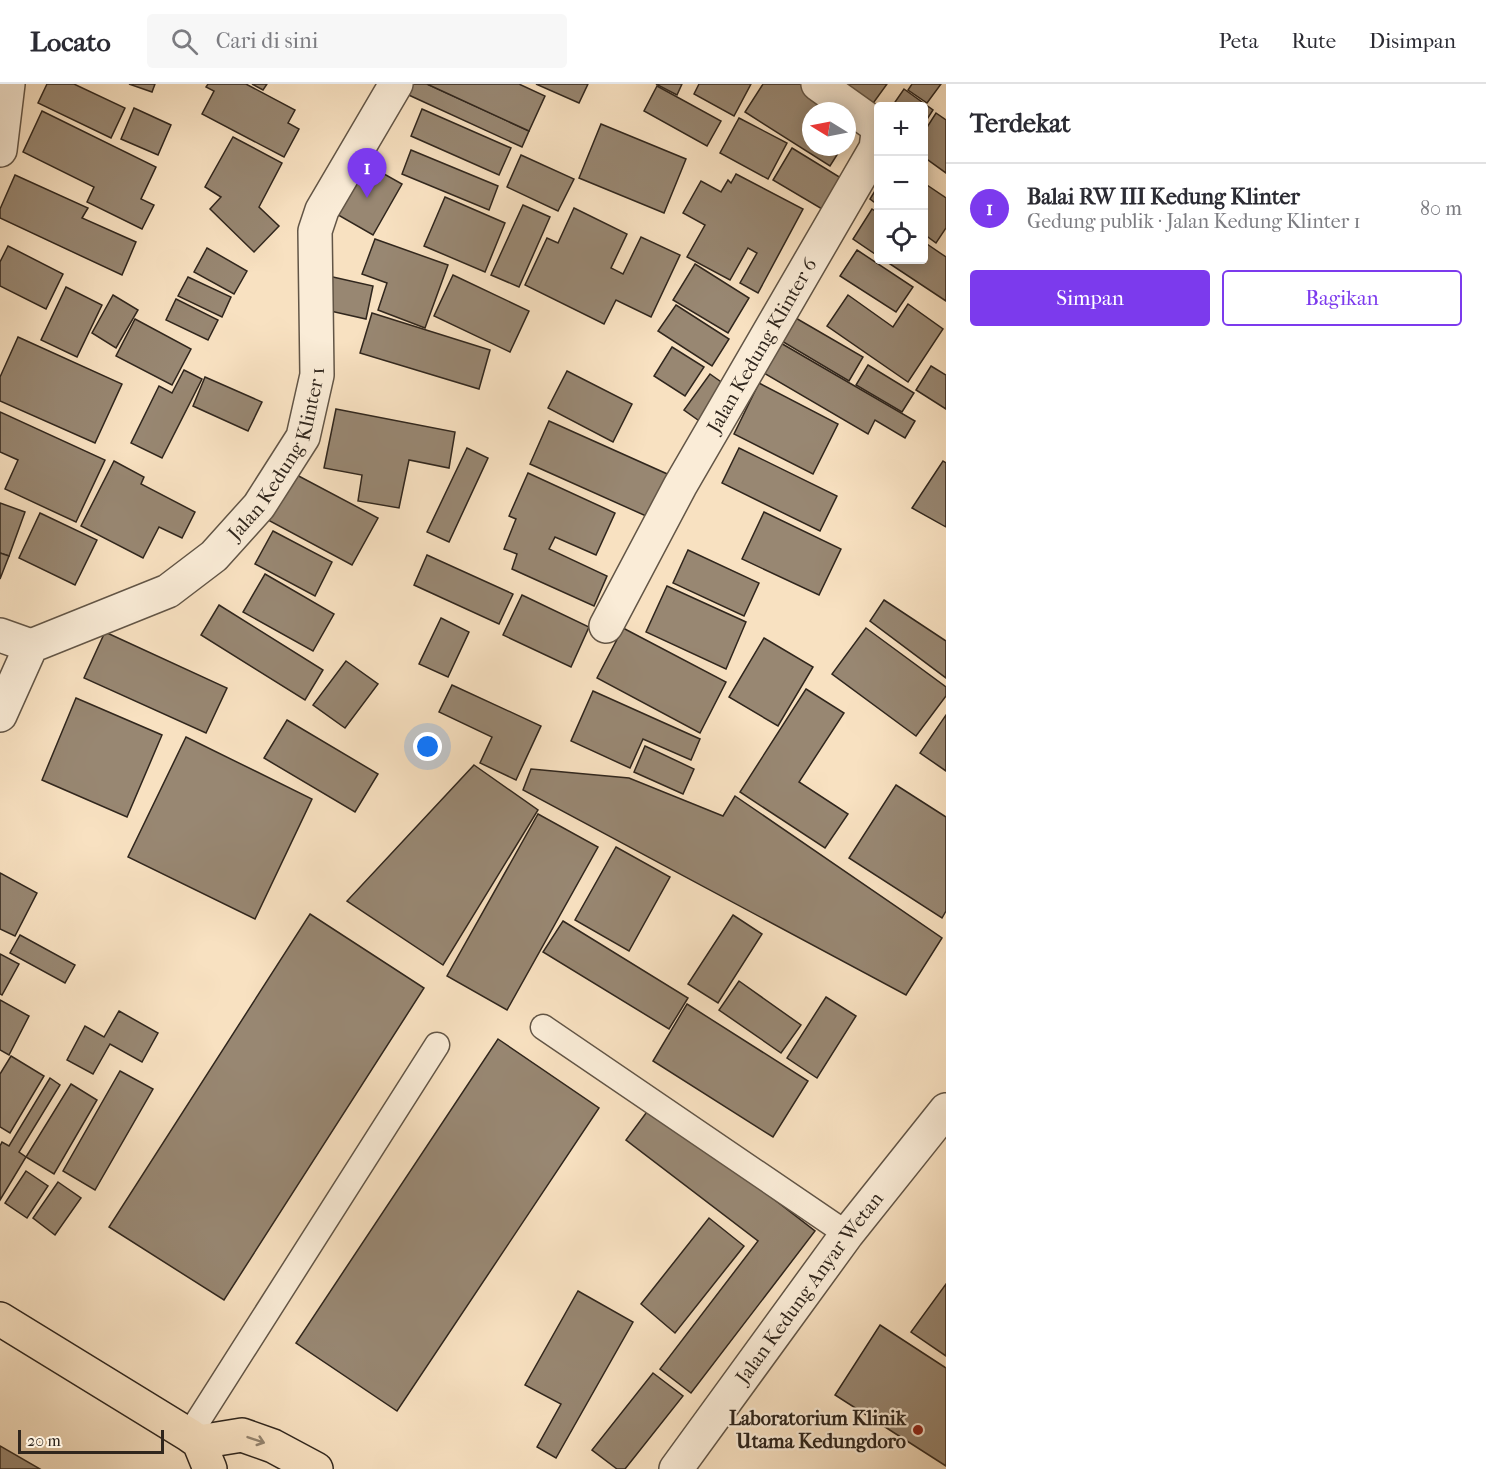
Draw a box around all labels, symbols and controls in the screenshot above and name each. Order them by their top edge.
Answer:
search box [147,14,567,68]
text: Locato [30,25,111,58]
icon: search [168,25,201,58]
text: Cari di sini [216,28,318,54]
text: Peta [1219,29,1258,53]
text: Rute [1291,29,1336,53]
text: Disimpan [1369,29,1456,53]
north arrow [802,102,856,156]
map controls [874,102,928,264]
button: + [874,102,928,156]
text: Terdekat [970,108,1071,139]
pin: 1 [348,148,386,198]
button: − [874,156,928,210]
text: Balai RW III Kedung Klinter [1027,184,1300,210]
text: 1 [986,197,993,220]
text: 80 m [1420,197,1462,220]
button: locate [874,210,928,264]
text: Gedung publik · Jalan Kedung Klinter 1 [1027,210,1361,233]
street label: Jalan Kedung Klinter 6 [701,254,822,439]
button: Simpan [970,270,1210,326]
button: Bagikan [1222,270,1462,326]
street label: Jalan Kedung Klinter 1 [222,367,329,546]
your location [413,732,442,761]
street label: Jalan Kedung Anyar Wetan [730,1187,888,1390]
place label: Laboratorium Klinik Utama Kedungdoro [729,1407,907,1453]
marker: Laboratorium Klinik Utama Kedungdoro [911,1423,925,1437]
scale bar [18,1427,164,1454]
text: 20 m [27,1431,61,1450]
one-way arrow [246,1435,265,1446]

